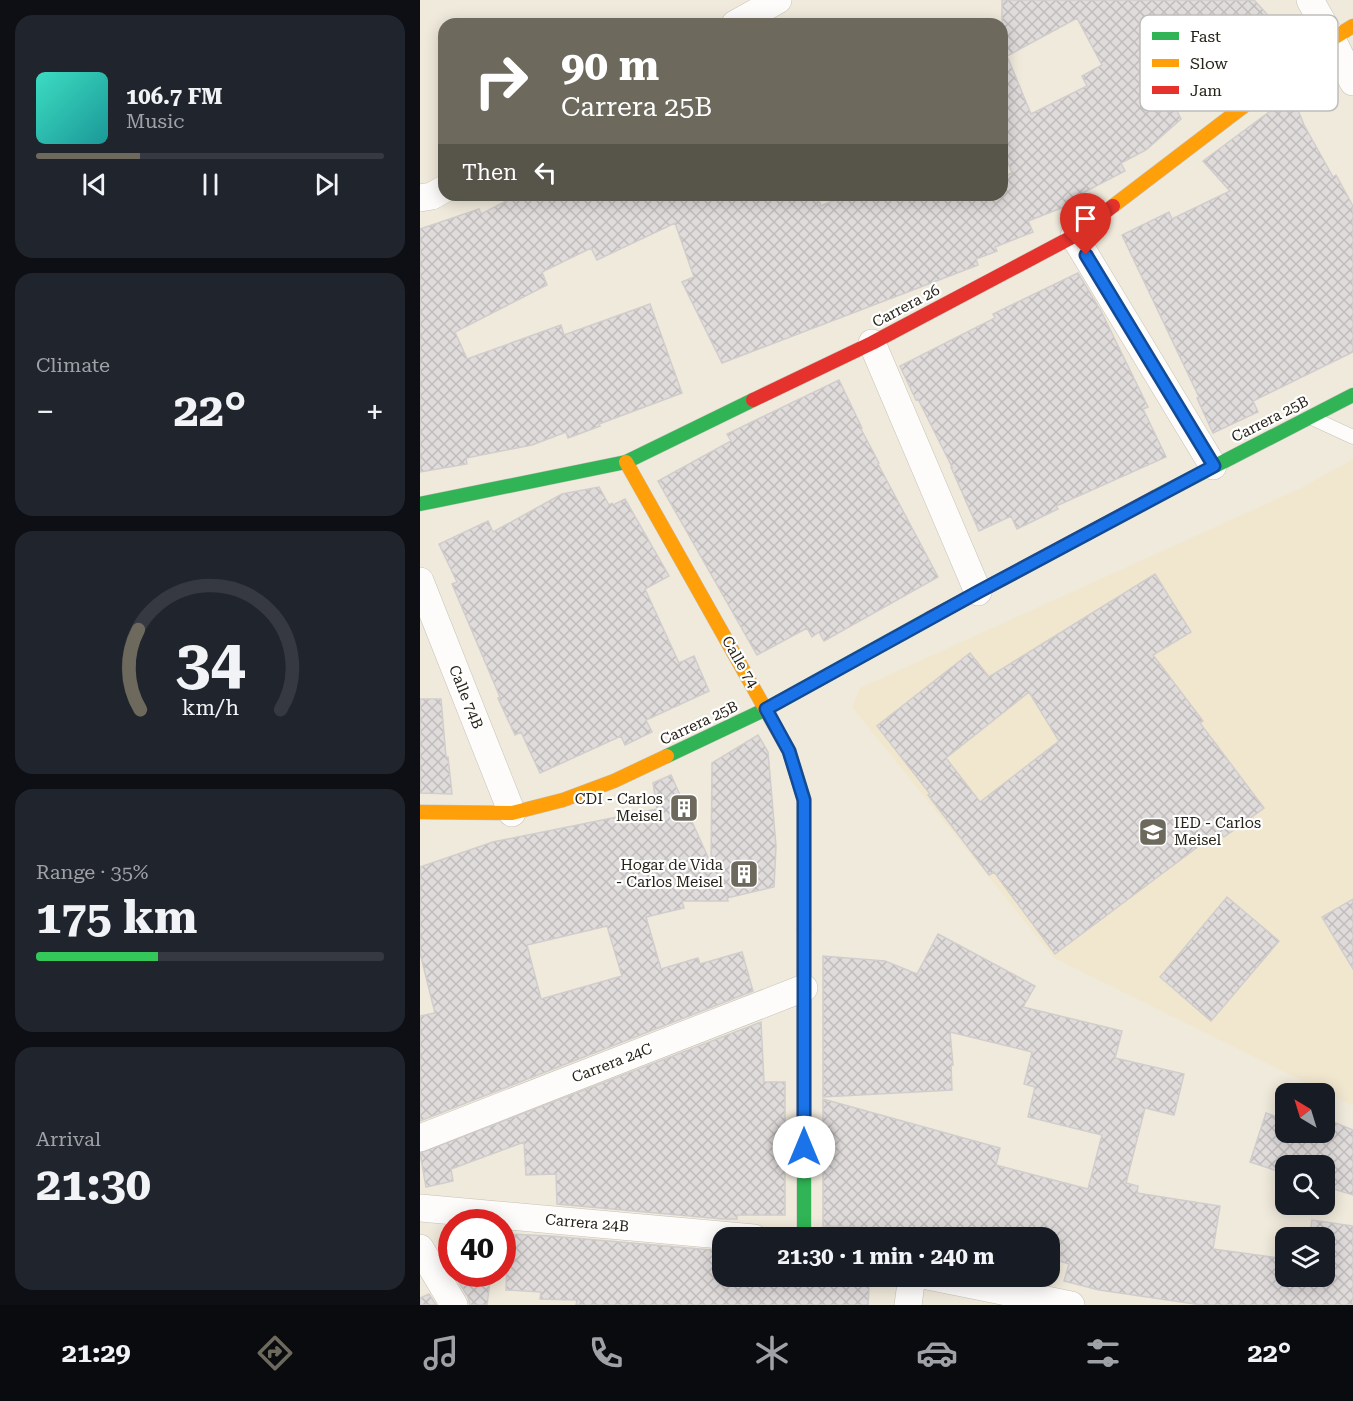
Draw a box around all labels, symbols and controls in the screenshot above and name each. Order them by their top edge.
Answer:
legend [1140,15,1338,111]
text: Fast [1190,27,1221,46]
text: 90 m [561,41,659,90]
icon: right [462,42,540,120]
text: Slow [1190,54,1228,73]
text: Jam [1190,81,1222,100]
text: 106.7 FM [126,84,223,109]
text: Carrera 25B [561,91,712,123]
text: Music [126,109,185,133]
icon: left [529,156,562,189]
text: Then [462,160,517,185]
icon: previous [78,168,111,201]
icon: pause [194,168,227,201]
icon: next [310,168,343,201]
pin [1060,193,1111,255]
icon: arrive [1069,202,1102,235]
street label: Carrera 26 [869,281,943,331]
text: Climate [36,353,110,377]
text: 22° [174,384,246,437]
text: − [36,392,54,431]
text: + [366,392,384,431]
street label: Carrera 25B [1228,392,1312,446]
text: 34 [175,626,245,699]
street label: Calle 74 [718,633,762,692]
street label: Calle 74B [445,663,487,731]
text: km/h [181,695,239,720]
street label: Carrera 25B [657,697,741,749]
place label: CDI - Carlos Meisel [575,790,663,825]
building icon: CDI - Carlos Meisel [668,792,700,824]
place label: IED - Carlos Meisel [1174,814,1261,849]
school or university icon: IED - Carlos Meisel [1137,816,1169,848]
place label: Hogar de Vida - Carlos Meisel [616,856,723,891]
building icon: Hogar de Vida - Carlos Meisel [728,858,760,890]
text: Range · 35% [36,860,148,884]
text: 175 km [36,891,197,944]
street label: Carrera 24C [569,1039,655,1087]
north arrow [1275,1083,1335,1143]
map controls [1275,1083,1335,1287]
position arrow [772,1115,836,1179]
text: Arrival [36,1127,101,1151]
button: search [1275,1155,1335,1215]
text: 21:30 [36,1158,151,1211]
speed limit sign: 40 [438,1209,516,1287]
street label: Carrera 24B [544,1210,630,1236]
button: layers [1275,1227,1335,1287]
text: 21:30 · 1 min · 240 m [777,1244,995,1269]
icon: directions [254,1332,296,1374]
icon: music [420,1332,462,1374]
icon: phone [585,1332,627,1374]
icon: climate [751,1332,793,1374]
icon: car [916,1332,958,1374]
icon: filters [1082,1332,1124,1374]
text: 21:29 [62,1337,131,1369]
text: 22° [1248,1337,1291,1369]

